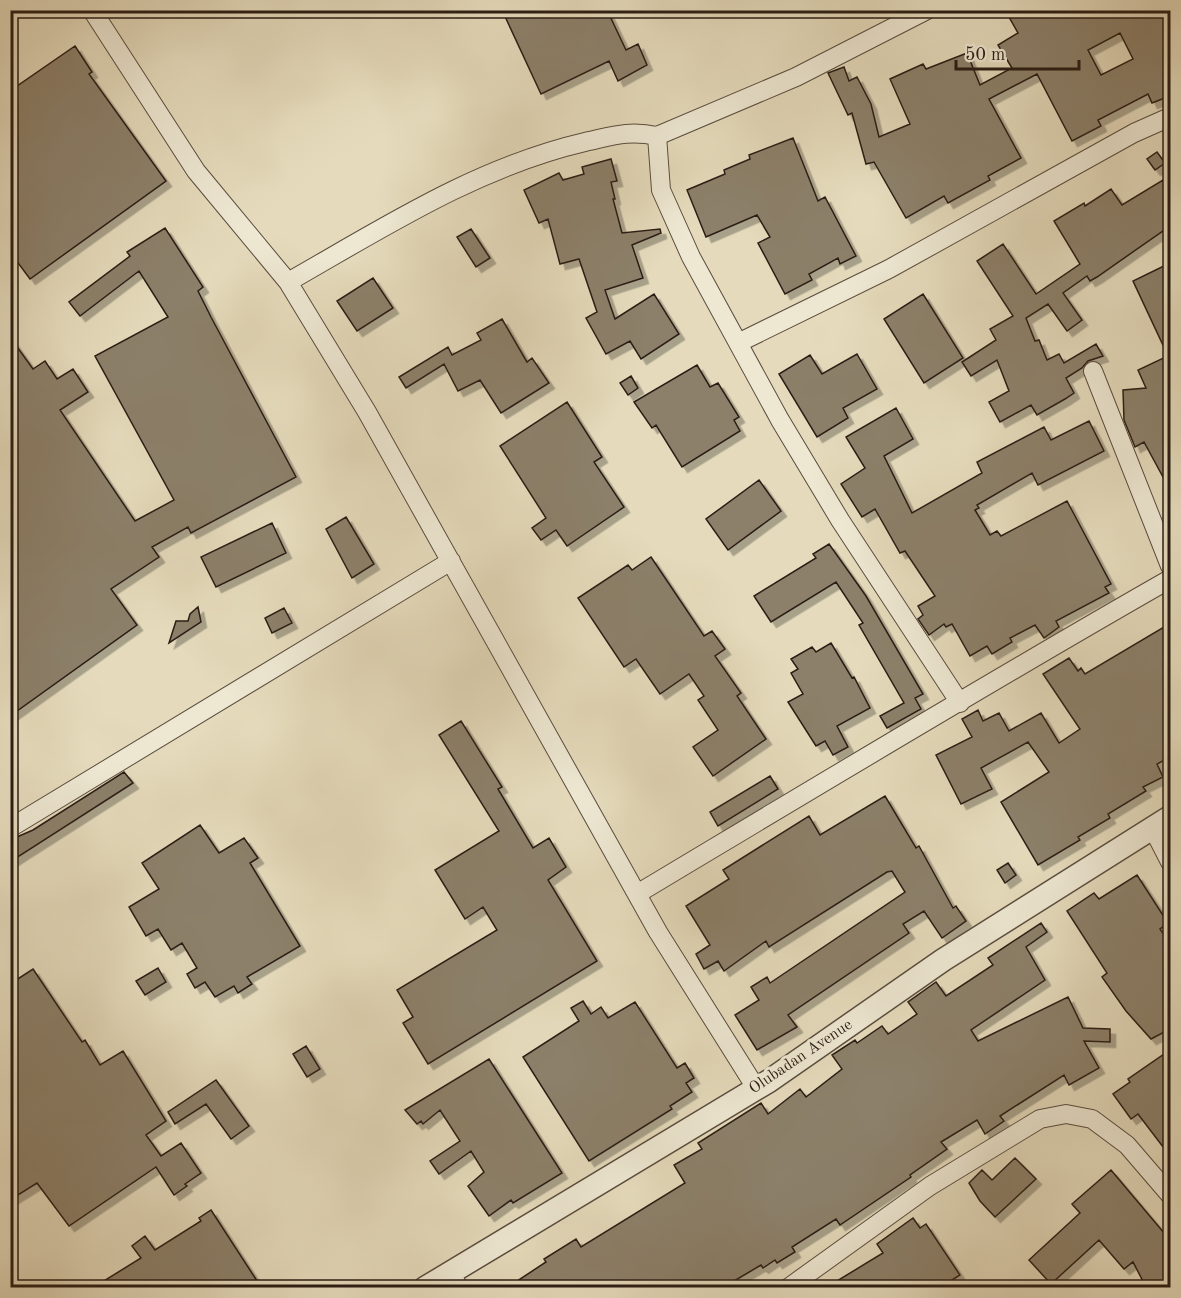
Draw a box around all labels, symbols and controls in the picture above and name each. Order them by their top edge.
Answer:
scale bar [956,33,1079,71]
text: 50 m [965,46,1005,64]
street label: Olubadan Avenue [747,1017,855,1097]

